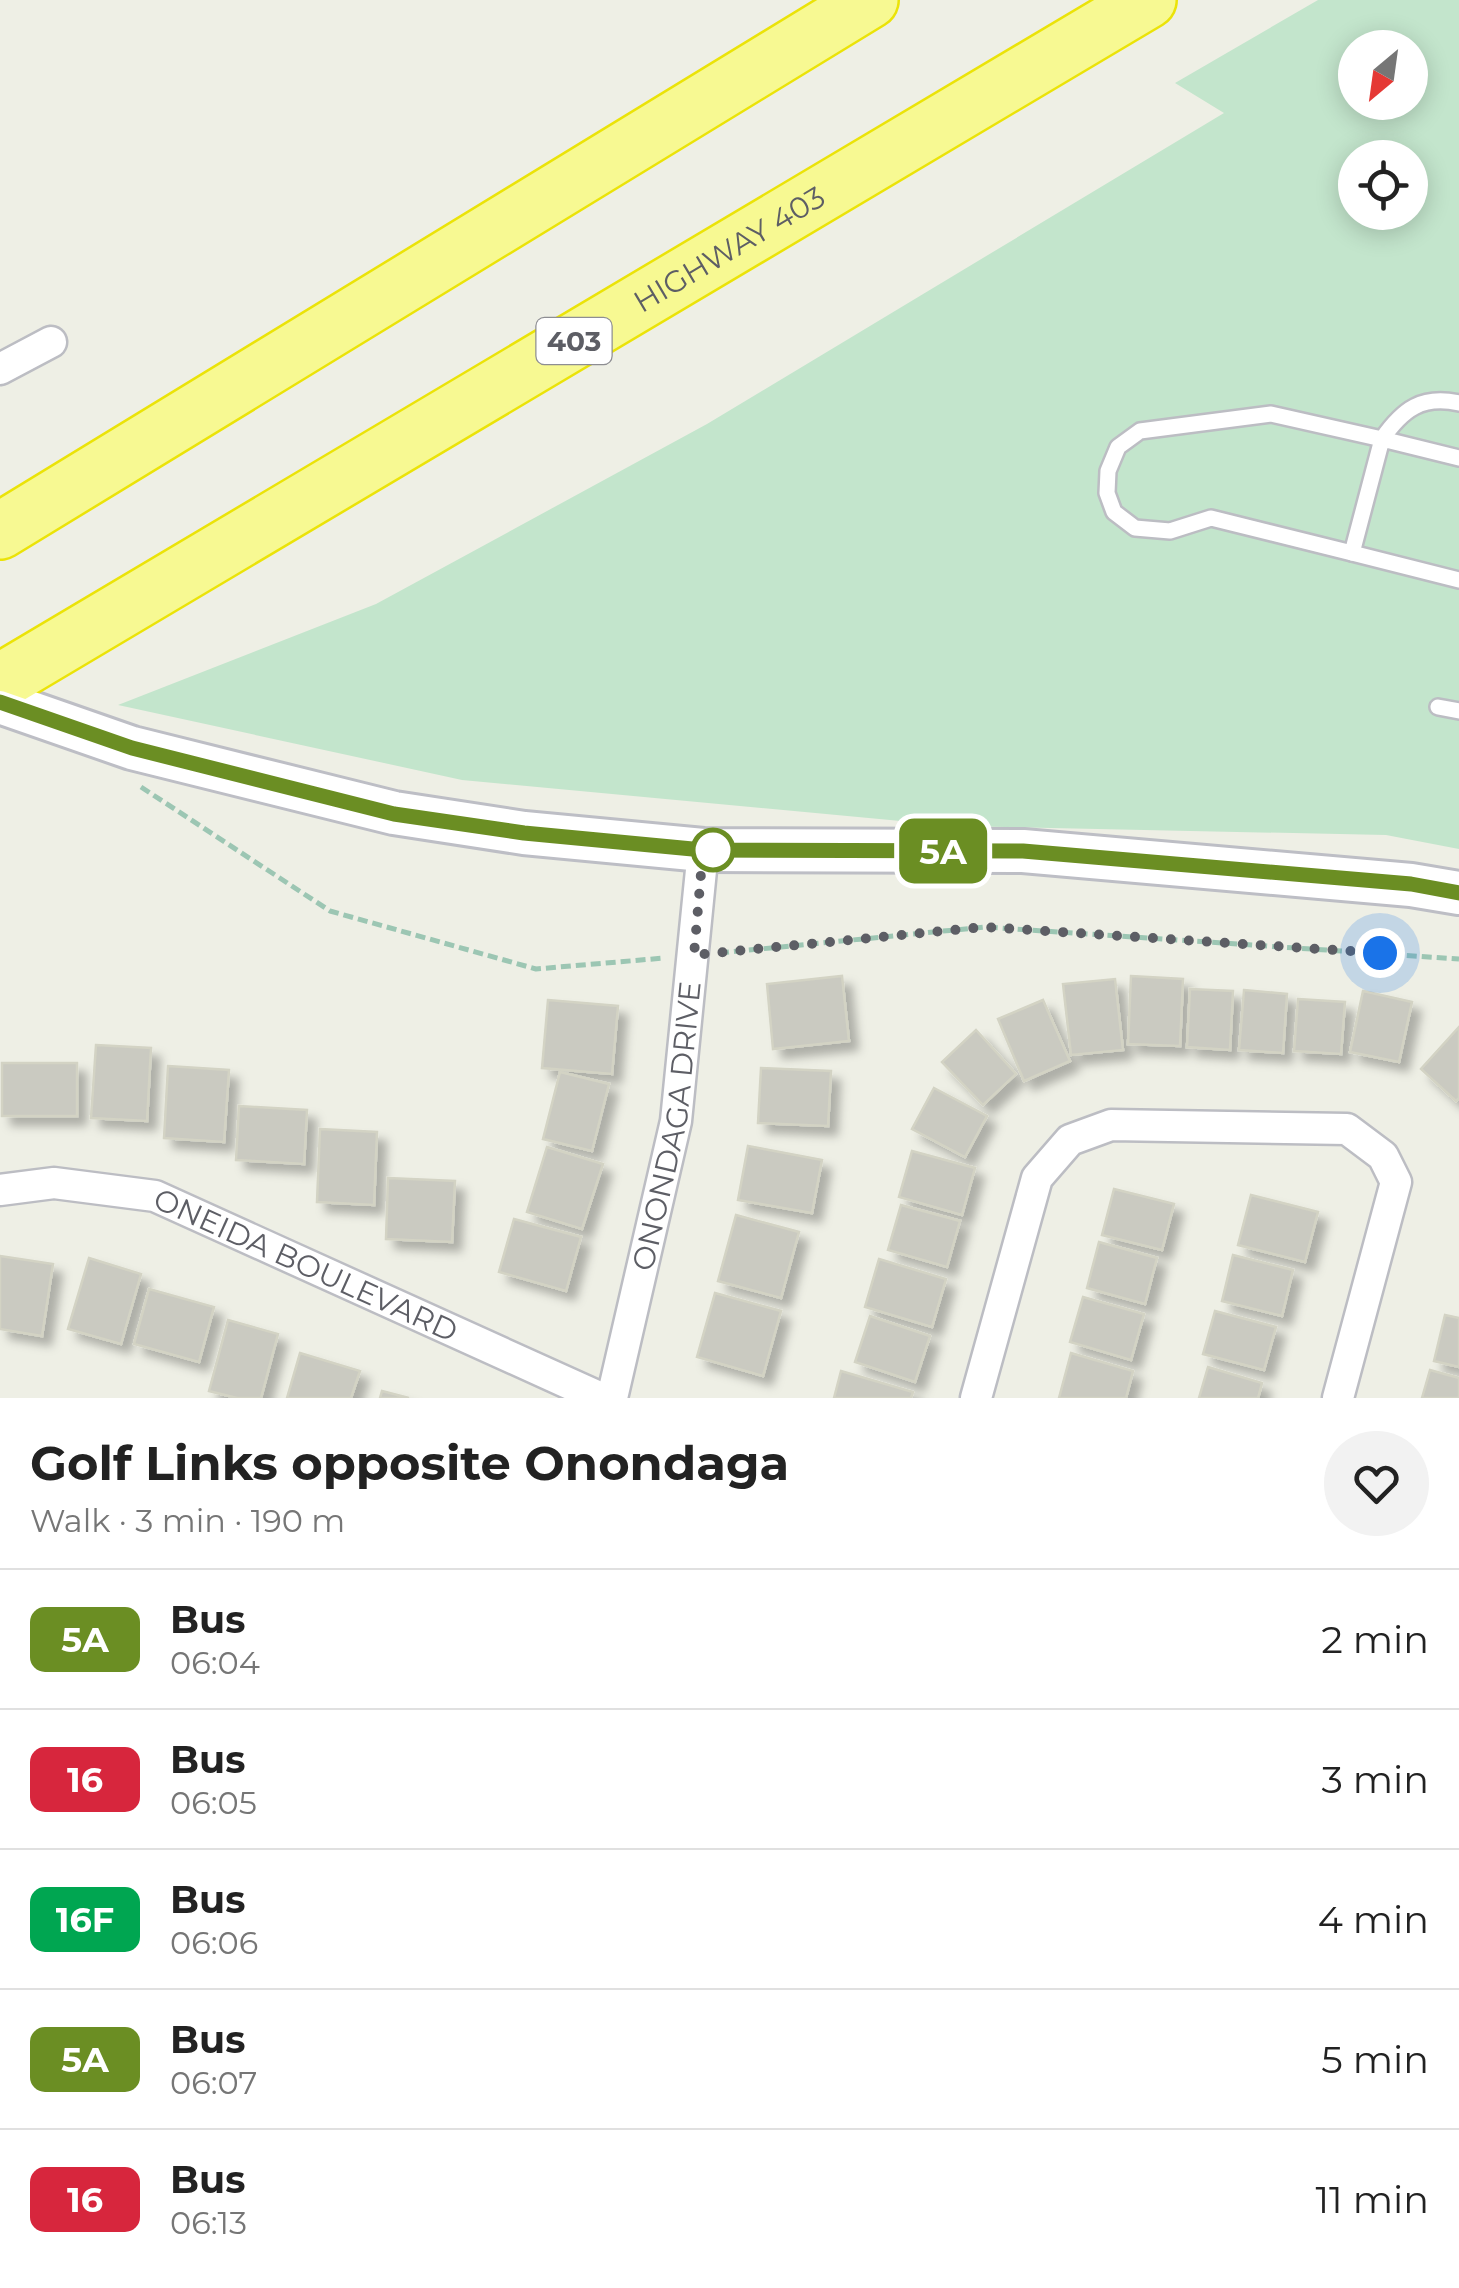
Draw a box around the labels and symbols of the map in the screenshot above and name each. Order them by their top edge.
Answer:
north arrow [1338,30,1428,120]
street label: HIGHWAY 403 [627,178,831,320]
road number: 403 [536,318,612,364]
line badge: 5A [898,818,988,884]
unlabelled marker [692,829,734,871]
your location [1355,928,1405,978]
street label: ONONDAGA DRIVE [624,980,708,1274]
street label: ONEIDA BOULEVARD [148,1180,464,1349]

